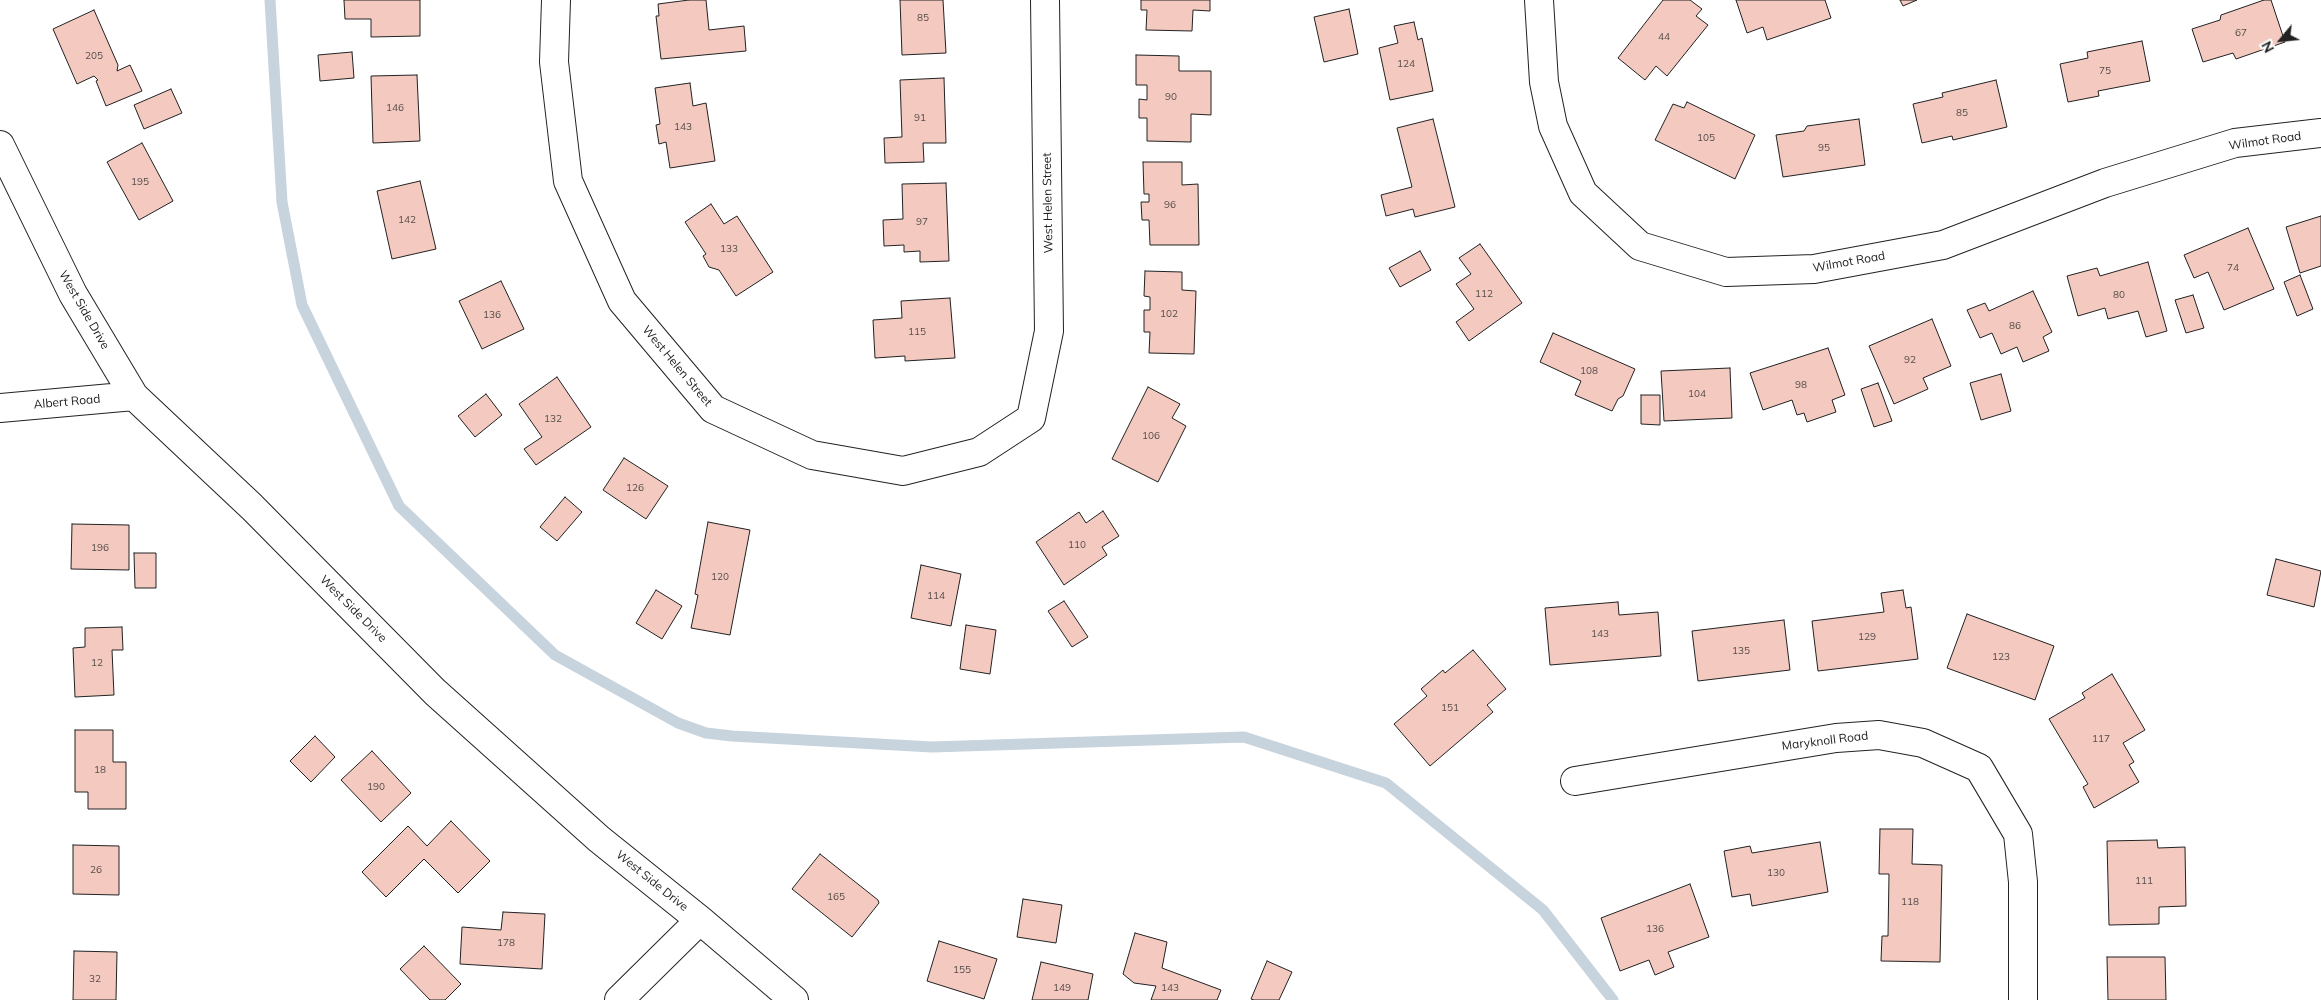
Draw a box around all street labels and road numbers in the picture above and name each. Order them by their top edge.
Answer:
street label: Wilmot Road [2228,129,2302,153]
street label: West Helen Street [1040,152,1056,254]
street label: Wilmot Road [1812,249,1886,275]
street label: West Side Drive [56,268,112,352]
street label: West Helen Street [639,323,715,409]
street label: Albert Road [33,392,101,412]
street label: West Side Drive [317,573,389,645]
street label: Maryknoll Road [1781,729,1869,753]
street label: West Side Drive [613,848,691,914]

